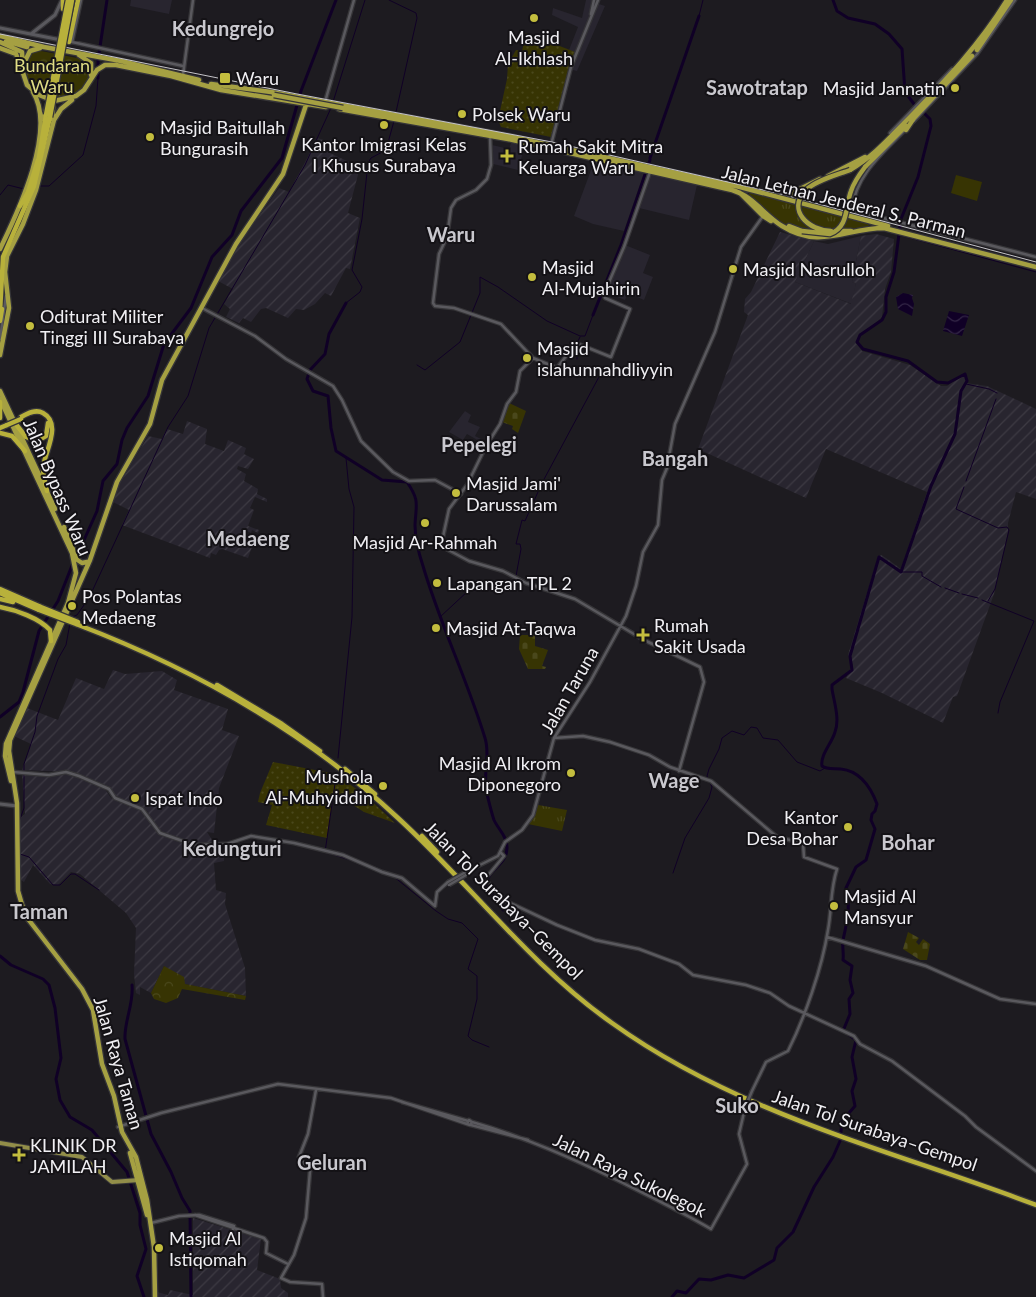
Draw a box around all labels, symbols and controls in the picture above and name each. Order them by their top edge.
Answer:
marker: Masjid Al-Ikhlash [528,12,540,24]
district label: Kedungrejo [172,16,274,40]
place label: Masjid Al-Ikhlash [495,26,573,69]
park label: Bundaran Waru [14,54,90,97]
place label: Waru [236,67,279,89]
marker: Waru [218,71,232,85]
district label: Sawotratap [706,75,808,99]
place label: Masjid Jannatin [823,77,945,99]
marker: Masjid Jannatin [949,82,961,94]
place label: Polsek Waru [472,103,571,125]
marker: Polsek Waru [456,108,468,120]
place label: Masjid Baitullah Bungurasih [160,116,285,159]
marker: Kantor Imigrasi Kelas I Khusus Surabaya [378,119,390,131]
marker: Masjid Baitullah Bungurasih [144,131,156,143]
place label: Kantor Imigrasi Kelas I Khusus Surabaya [301,133,467,176]
place label: Rumah Sakit Mitra Keluarga Waru [518,135,663,178]
marker: Rumah Sakit Mitra Keluarga Waru [500,149,514,163]
street label: Jalan Letnan Jenderal S. Parman [720,160,968,242]
district label: Waru [427,222,475,246]
place label: Masjid Al-Mujahirin [542,256,640,299]
place label: Masjid Nasrulloh [743,258,875,280]
marker: Masjid Nasrulloh [727,263,739,275]
marker: Masjid Al-Mujahirin [526,271,538,283]
place label: Oditurat Militer Tinggi III Surabaya [40,305,184,348]
marker: Oditurat Militer Tinggi III Surabaya [24,320,36,332]
place label: Masjid islahunnahdliyyin [537,337,673,380]
marker: Masjid islahunnahdliyyin [521,352,533,364]
street label: Jalan Bypass Waru [19,415,97,559]
district label: Pepelegi [441,432,517,456]
district label: Bangah [642,446,708,470]
place label: Masjid Jami' Darussalam [466,472,561,515]
marker: Masjid Jami' Darussalam [450,487,462,499]
marker: Masjid Ar-Rahmah [419,517,431,529]
district label: Medaeng [206,526,290,550]
place label: Masjid Ar-Rahmah [353,531,497,553]
place label: Lapangan TPL 2 [447,572,572,594]
marker: Lapangan TPL 2 [431,577,443,589]
place label: Pos Polantas Medaeng [82,585,182,628]
marker: Pos Polantas Medaeng [66,600,78,612]
place label: Rumah Sakit Usada [654,614,746,657]
place label: Masjid At-Taqwa [446,617,576,639]
marker: Masjid At-Taqwa [430,622,442,634]
marker: Rumah Sakit Usada [636,628,650,642]
street label: Jalan Taruna [535,643,603,737]
place label: Masjid Al Ikrom Diponegoro [439,752,561,795]
place label: Mushola Al-Muhyiddin [265,765,373,808]
marker: Masjid Al Ikrom Diponegoro [565,767,577,779]
district label: Wage [649,768,700,792]
marker: Mushola Al-Muhyiddin [377,780,389,792]
place label: Ispat Indo [145,787,223,809]
marker: Ispat Indo [129,792,141,804]
place label: Kantor Desa Bohar [746,806,838,849]
street label: Jalan Tol Surabaya–Gempol [420,816,588,984]
marker: Kantor Desa Bohar [842,821,854,833]
district label: Bohar [881,830,935,854]
district label: Kedungturi [182,836,282,860]
place label: Masjid Al Mansyur [844,885,916,928]
district label: Taman [10,899,68,923]
marker: Masjid Al Mansyur [828,900,840,912]
street label: Jalan Raya Taman [89,994,149,1132]
street label: Jalan Tol Surabaya–Gempol [770,1085,980,1175]
district label: Suko [715,1093,759,1117]
street label: Jalan Raya Sukolegok [550,1128,711,1222]
place label: KLINIK DR JAMILAH [30,1134,117,1177]
marker: KLINIK DR JAMILAH [12,1148,26,1162]
district label: Geluran [297,1150,367,1174]
place label: Masjid Al Istiqomah [169,1227,247,1270]
marker: Masjid Al Istiqomah [153,1242,165,1254]

